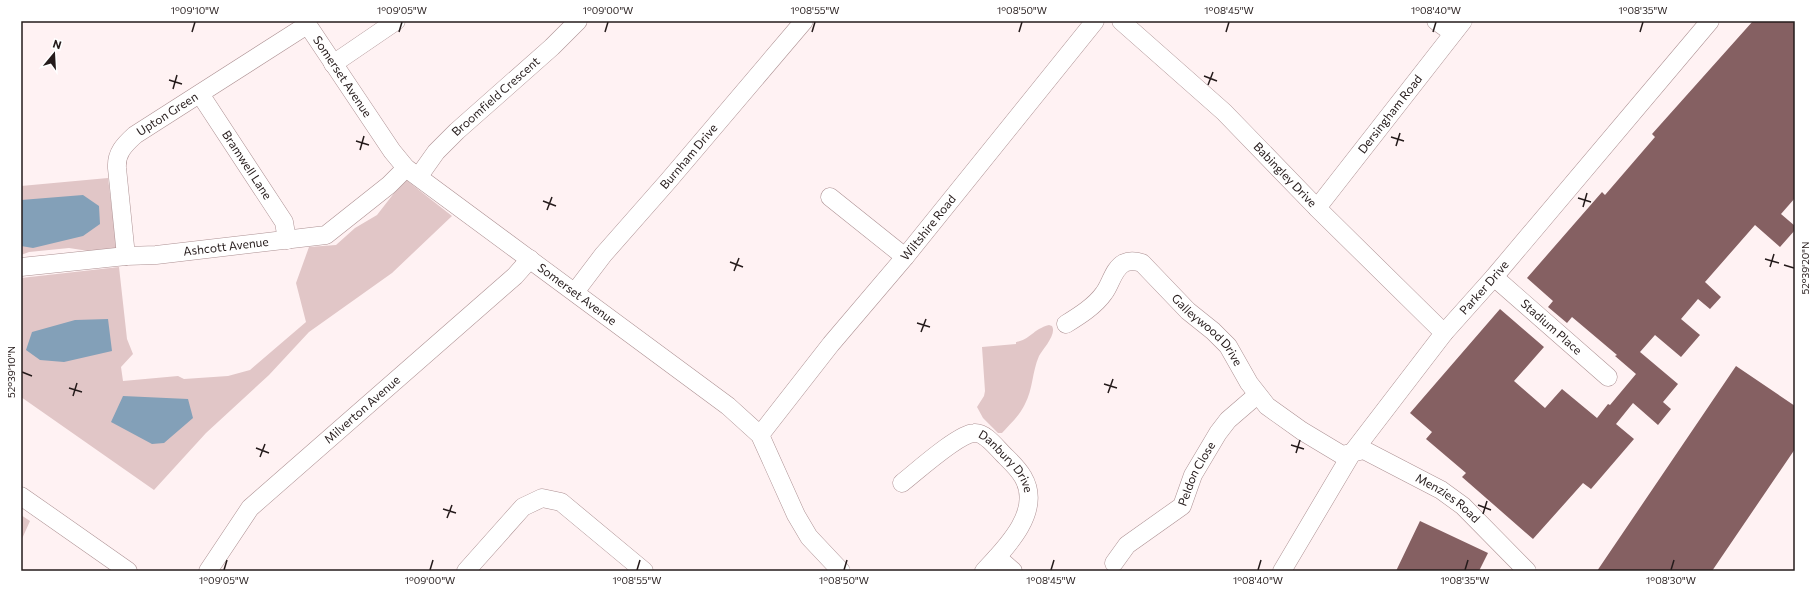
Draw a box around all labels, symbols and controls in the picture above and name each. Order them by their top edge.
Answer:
text: 1°09'10"W [171,4,219,16]
text: 1°09'05"W [377,4,427,16]
text: 1°09'00"W [583,4,633,16]
text: 1°08'55"W [790,4,840,16]
text: 1°08'50"W [997,4,1047,16]
text: 1°08'45"W [1204,4,1254,16]
text: 1°08'40"W [1411,4,1461,16]
text: 1°08'35"W [1618,4,1668,16]
street label: Somerset Avenue [311,33,375,119]
north arrow [34,34,74,74]
text: N [51,37,63,51]
street label: Broomfield Crescent [448,53,542,138]
street label: Dersingham Road [1354,71,1424,156]
street label: Upton Green [134,89,200,138]
street label: Burnham Drive [656,120,720,191]
street label: Bramwell Lane [220,127,275,202]
street label: Babingley Drive [1251,139,1320,209]
street label: Wiltshire Road [897,192,958,263]
street label: Ashcott Avenue [182,234,269,258]
text: 52°39'20"N [1799,241,1811,295]
street label: Parker Drive [1456,257,1511,317]
street label: Somerset Avenue [535,260,620,327]
street label: Galleywood Drive [1169,291,1246,368]
street label: Stadium Place [1518,296,1585,357]
text: 52°39'10"N [5,346,17,398]
street label: Milverton Avenue [321,372,402,446]
street label: Danbury Drive [977,426,1036,494]
street label: Peldon Close [1175,439,1217,508]
street label: Menzies Road [1414,470,1483,525]
text: 1°09'05"W [199,574,249,586]
text: 1°09'00"W [405,574,455,586]
text: 1°08'55"W [612,574,662,586]
text: 1°08'50"W [819,574,869,586]
text: 1°08'45"W [1026,574,1076,586]
text: 1°08'40"W [1233,574,1283,586]
text: 1°08'35"W [1440,574,1490,586]
text: 1°08'30"W [1646,574,1696,586]

